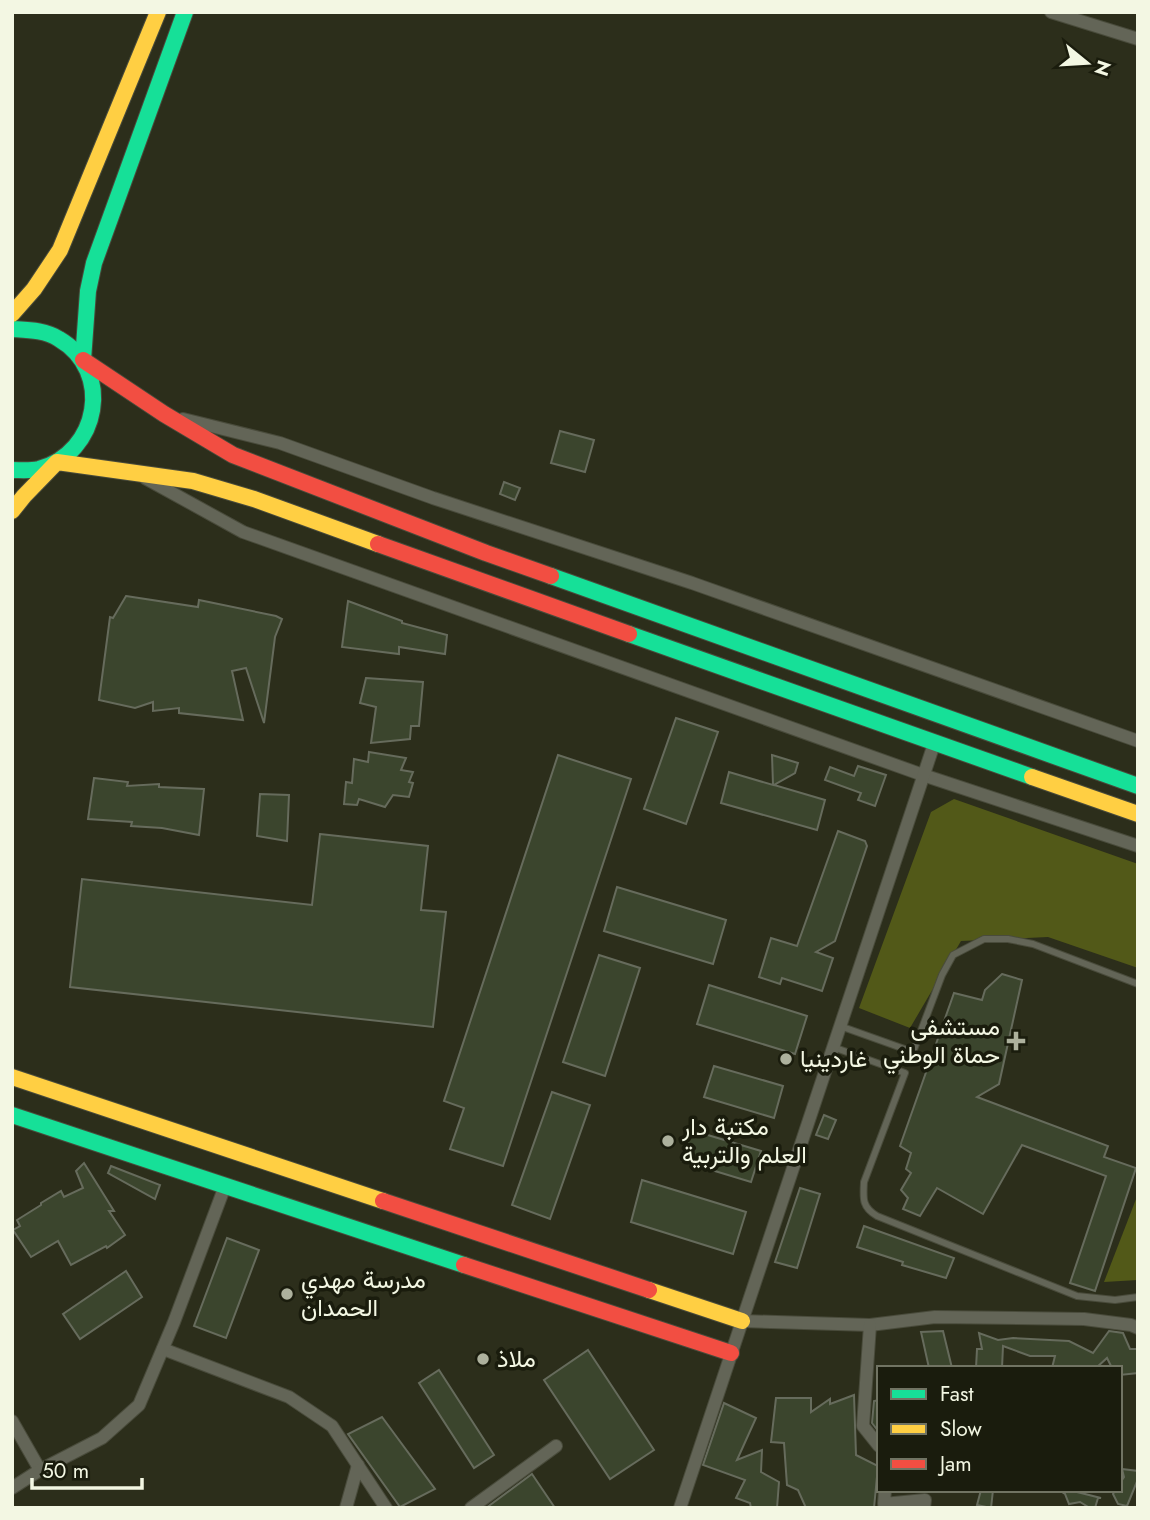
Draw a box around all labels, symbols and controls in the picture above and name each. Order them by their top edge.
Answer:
north arrow [1052,28,1122,98]
text: N [1088,57,1118,79]
place label: مستشفى حماة الوطني [883,1009,1000,1074]
marker: مستشفى حماة الوطني [1006,1031,1026,1051]
place label: غاردينيا [800,1041,867,1076]
marker: غاردينيا [778,1051,794,1067]
place label: مكتبة دار العلم والتربية [681,1109,807,1172]
marker: مكتبة دار العلم والتربية [660,1133,676,1149]
place label: مدرسة مهدي الحمدان [301,1262,426,1325]
marker: مدرسة مهدي الحمدان [279,1286,295,1302]
place label: ملاذ [497,1341,536,1376]
marker: ملاذ [475,1351,491,1367]
legend [877,1366,1122,1492]
text: Fast [940,1379,973,1409]
text: Slow [940,1414,982,1444]
scale bar [32,1446,142,1490]
text: Jam [937,1449,972,1479]
text: 50 m [42,1456,89,1486]

